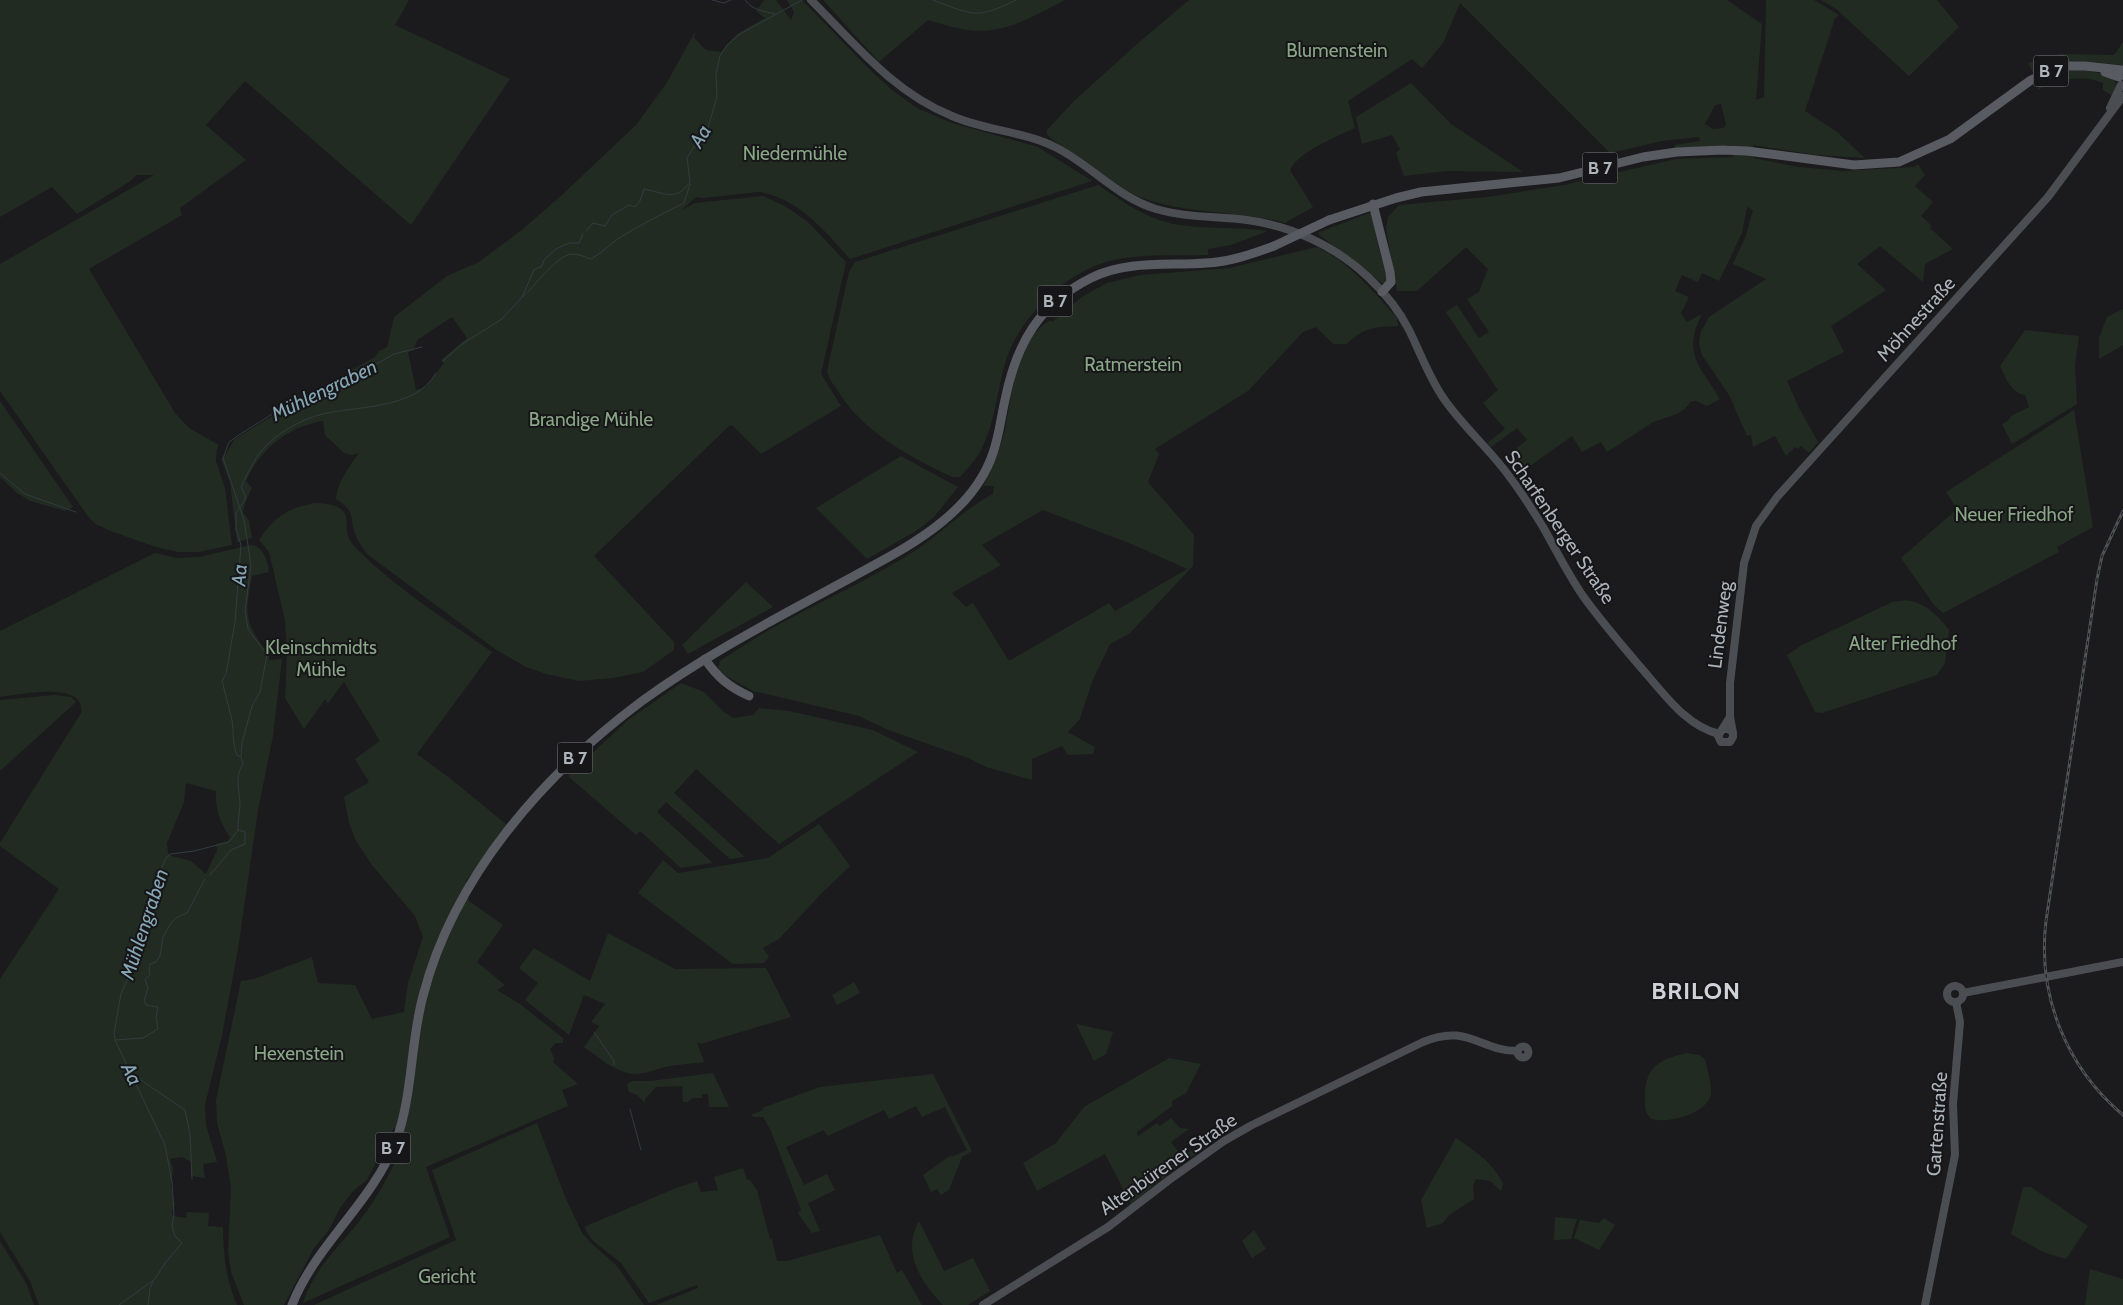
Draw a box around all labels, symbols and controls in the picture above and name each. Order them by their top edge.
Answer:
park label: Blumenstein [1286,39,1388,62]
road number: B 7 [2034,56,2068,86]
water label: Aa [684,120,716,152]
park label: Niedermühle [743,142,847,165]
road number: B 7 [1582,152,1618,184]
street label: Möhnestraße [1872,272,1960,366]
road number: B 7 [1038,286,1072,316]
park label: Ratmerstein [1084,353,1182,376]
water label: Mühlengraben [266,354,381,426]
park label: Brandige Mühle [529,408,653,431]
street label: Scharfenberger Straße [1500,446,1620,608]
park label: Neuer Friedhof [1954,503,2074,526]
water label: Aa [226,563,252,588]
street label: Lindenweg [1703,580,1737,670]
park label: Alter Friedhof [1849,632,1958,655]
park label: Kleinschmidts Mühle [265,636,377,681]
road number: B 7 [558,742,592,774]
water label: Mühlengraben [115,866,173,983]
district label: BRILON [1651,976,1741,1005]
park label: Hexenstein [254,1042,344,1065]
water label: Aa [116,1058,148,1089]
street label: Gartenstraße [1922,1071,1952,1177]
street label: Altenbürener Straße [1095,1108,1241,1220]
road number: B 7 [376,1132,410,1164]
park label: Gericht [418,1265,476,1288]

